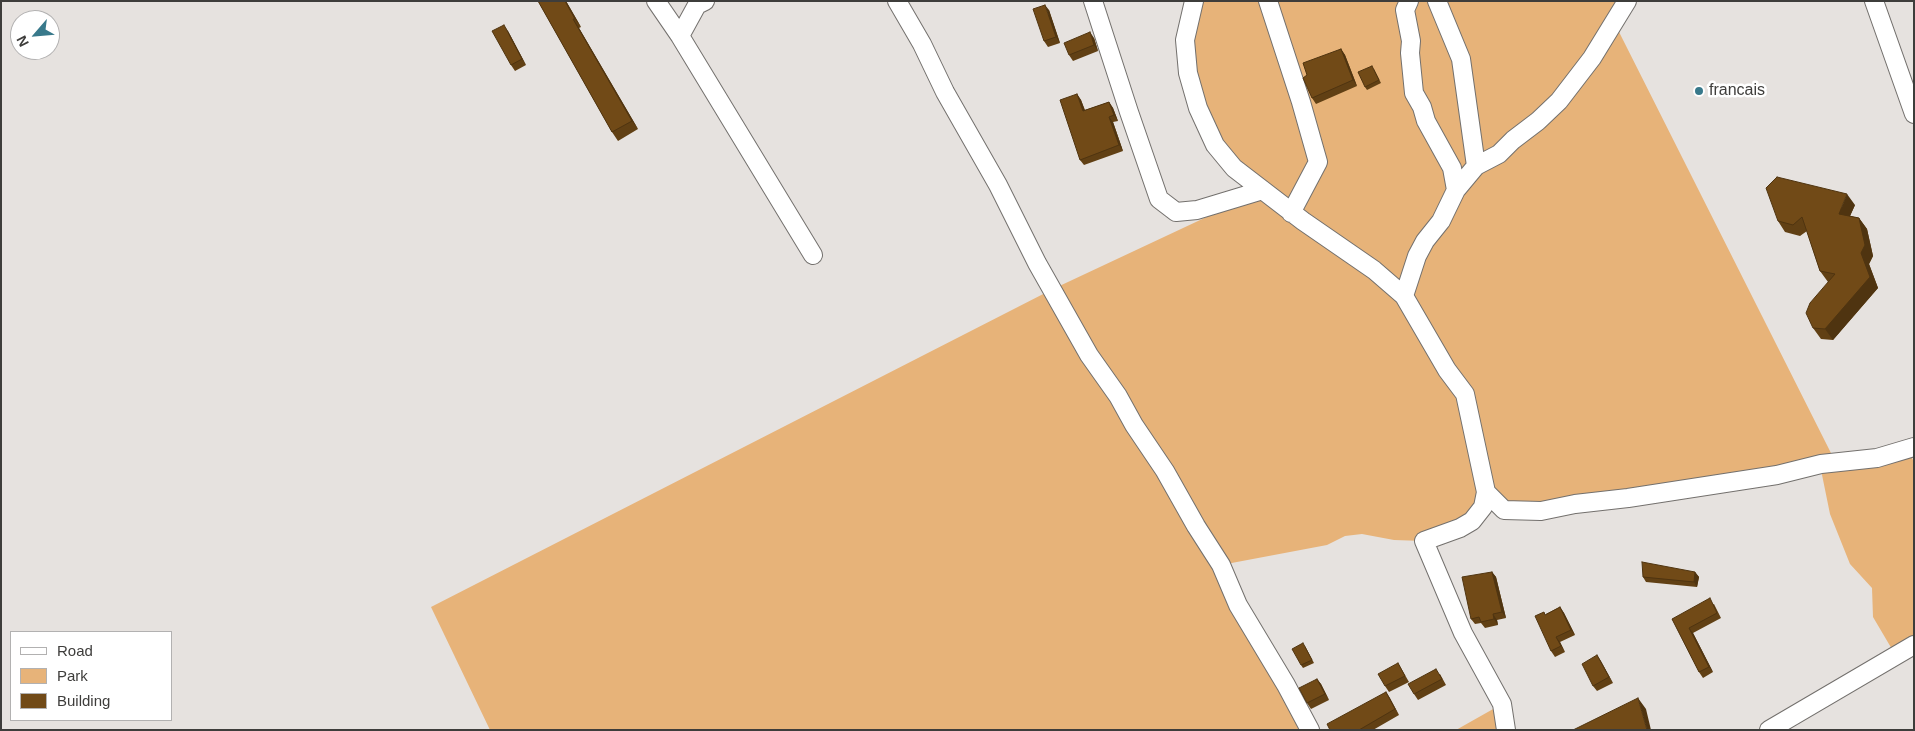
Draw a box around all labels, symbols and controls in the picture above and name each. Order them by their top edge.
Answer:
north arrow [10,10,60,60]
text: N [13,33,32,49]
place label: francais [1709,81,1765,101]
marker: francais [1693,85,1705,97]
legend [10,631,172,721]
text: Road [57,642,93,659]
text: Park [57,667,88,684]
text: Building [57,692,110,709]

